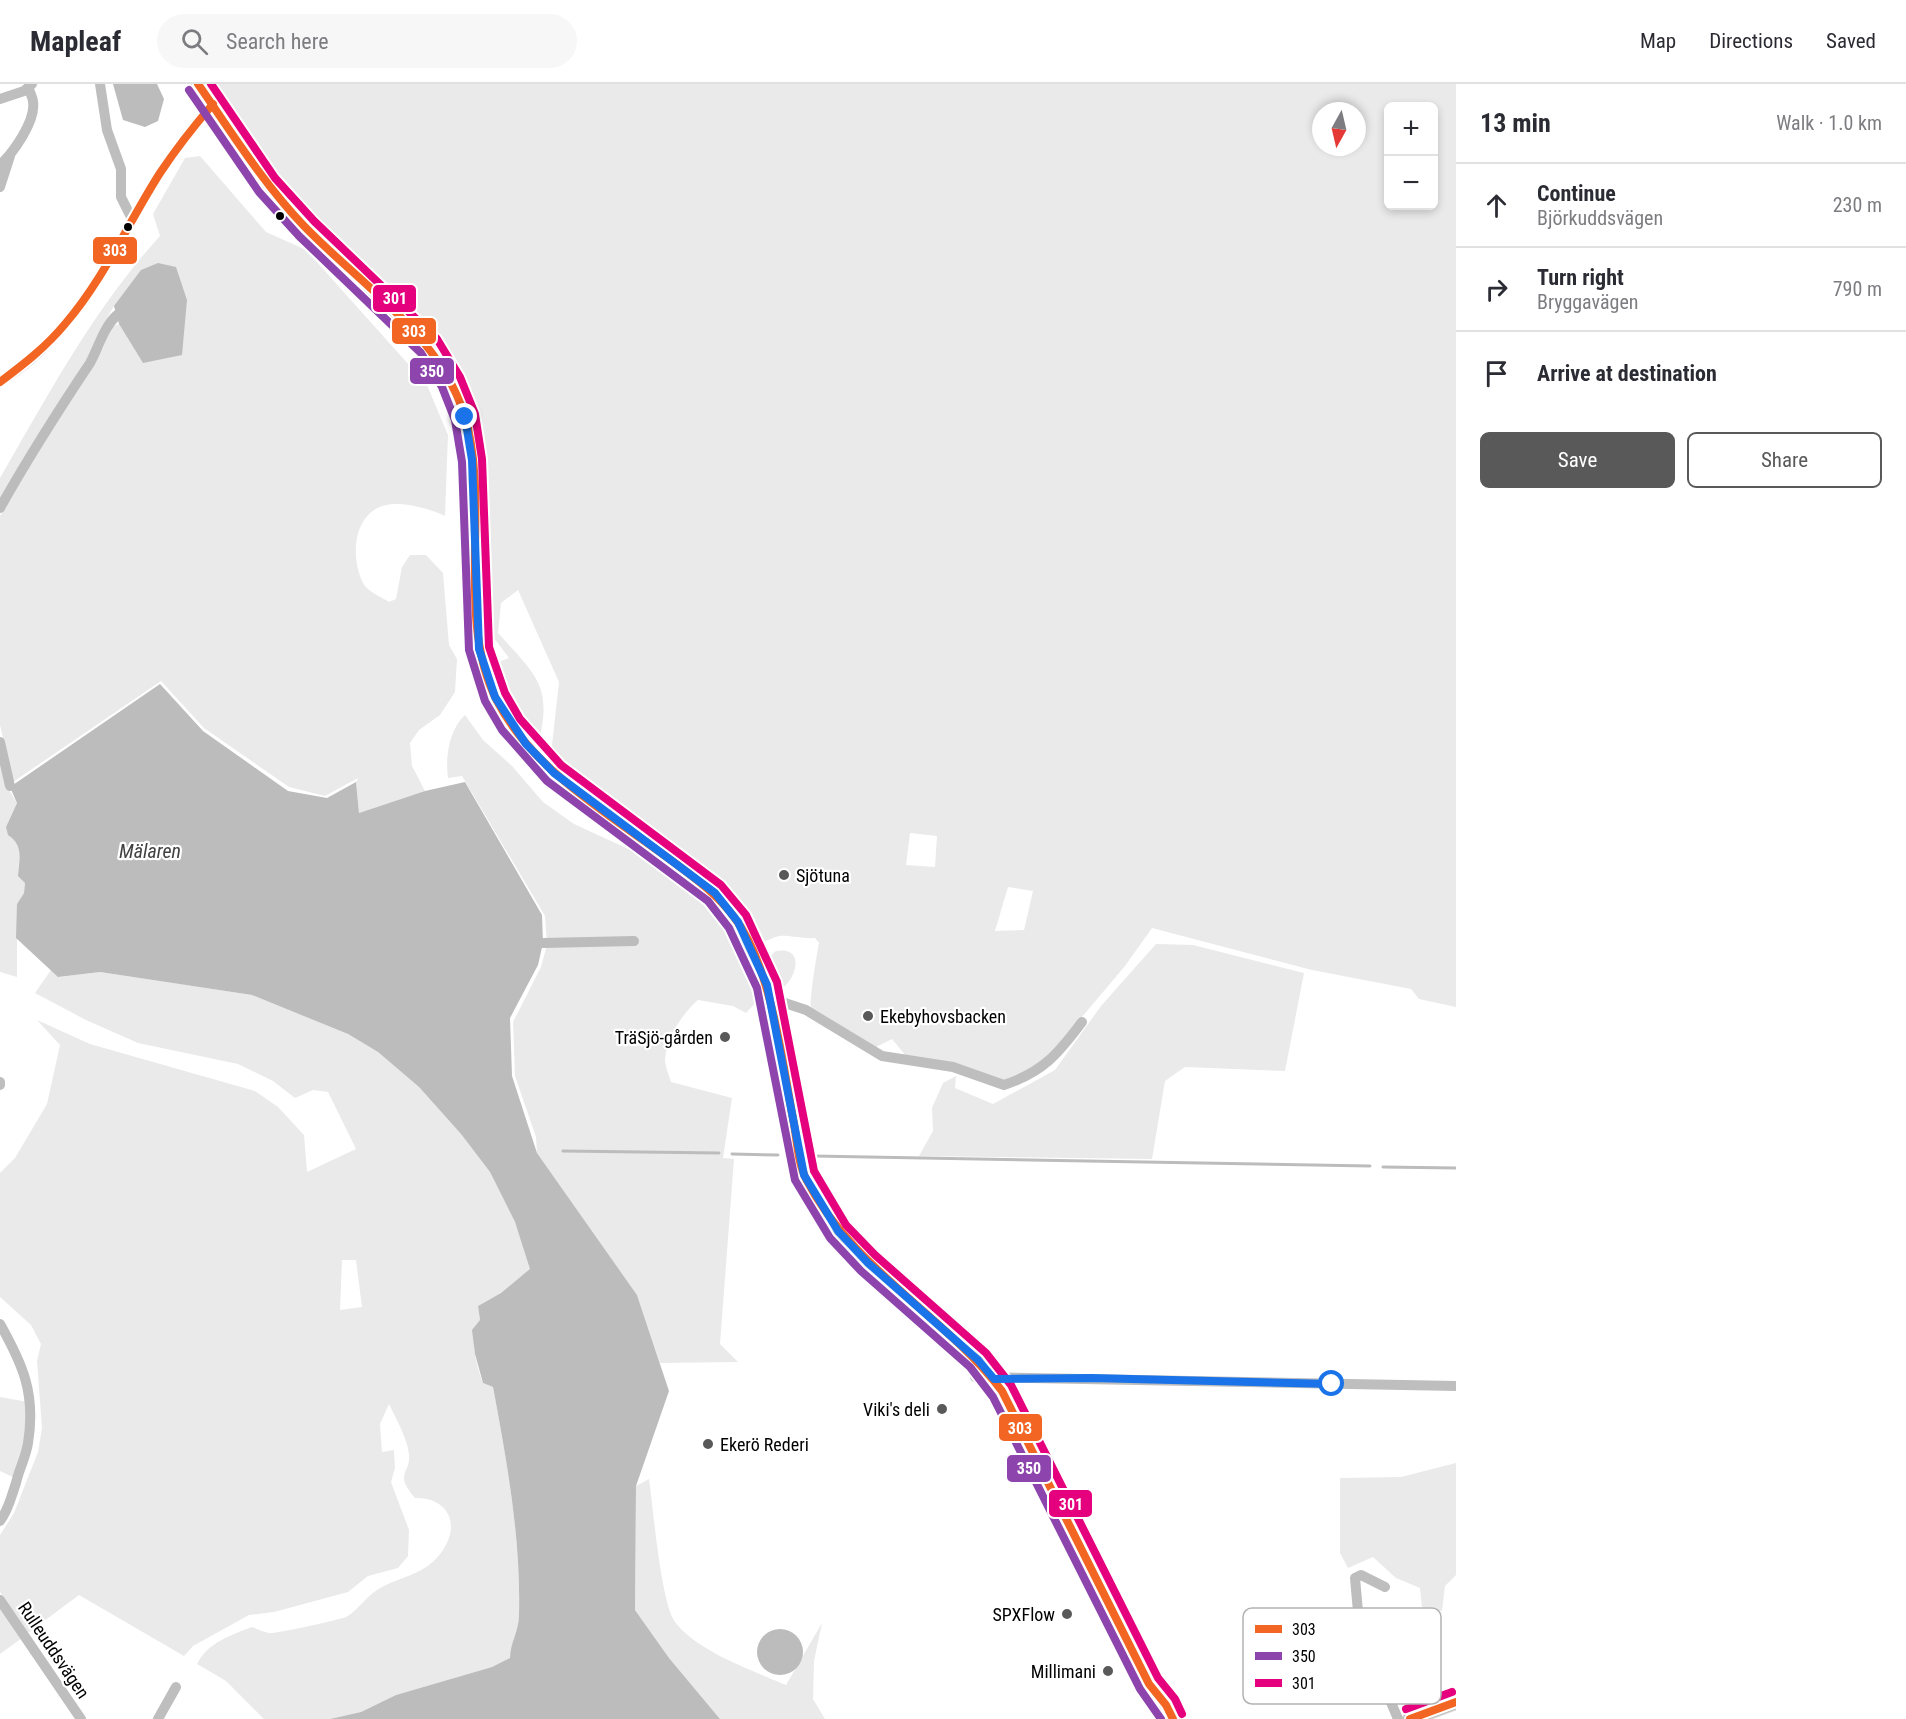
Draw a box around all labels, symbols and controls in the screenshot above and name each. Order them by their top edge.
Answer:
search box [157,14,577,68]
text: Mapleaf [30,25,121,58]
icon: search [178,25,211,58]
text: Search here [226,29,328,54]
text: Map [1640,29,1676,53]
text: Directions [1709,29,1793,53]
text: Saved [1826,29,1876,53]
north arrow [1312,102,1366,156]
map controls [1384,102,1438,210]
button: + [1384,102,1438,156]
text: 13 min [1480,108,1551,138]
text: Walk · 1.0 km [1776,111,1882,135]
button: − [1384,156,1438,210]
text: Continue [1537,181,1616,206]
icon: ahead [1480,189,1513,222]
text: 230 m [1833,193,1882,217]
text: Björkuddsvägen [1537,206,1663,230]
unlabelled marker [274,210,286,222]
unlabelled marker [122,221,134,233]
line badge: 303 [92,236,138,265]
text: 303 [103,241,127,260]
text: Turn right [1537,265,1624,290]
icon: right [1480,273,1513,306]
text: 790 m [1833,277,1882,301]
line badge: 301 [372,284,417,313]
text: 301 [383,289,407,308]
text: Bryggavägen [1537,290,1638,314]
line badge: 303 [391,317,437,345]
text: 303 [402,322,426,341]
line badge: 350 [409,357,455,385]
icon: arrive [1480,357,1513,390]
text: Arrive at destination [1537,361,1717,386]
text: 350 [420,362,444,381]
route end [451,403,477,429]
button: Save [1480,432,1675,488]
button: Share [1687,432,1882,488]
water label: Mälaren [119,839,181,863]
place label: Sjötuna [796,865,850,886]
marker: Sjötuna [777,868,791,882]
place label: Ekebyhovsbacken [880,1006,1006,1027]
marker: Ekebyhovsbacken [861,1009,875,1023]
place label: TräSjö-gården [615,1027,713,1048]
marker: TräSjö-gården [718,1030,732,1044]
route start [1318,1370,1344,1396]
place label: Viki's deli [863,1399,930,1420]
marker: Viki's deli [935,1402,949,1416]
line badge: 303 [998,1413,1043,1442]
text: 303 [1008,1419,1032,1438]
place label: Ekerö Rederi [720,1434,809,1455]
marker: Ekerö Rederi [701,1437,715,1451]
line badge: 350 [1006,1454,1052,1483]
text: 350 [1017,1459,1041,1478]
line badge: 301 [1048,1489,1093,1518]
text: 301 [1059,1495,1083,1514]
street label: Rulleuddsvägen [14,1598,94,1702]
place label: SPXFlow [993,1604,1055,1625]
marker: SPXFlow [1060,1607,1074,1621]
legend [1243,1608,1441,1704]
text: 303 [1292,1620,1316,1639]
text: 350 [1292,1647,1316,1666]
place label: Millimani [1031,1661,1096,1682]
marker: Millimani [1101,1664,1115,1678]
text: 301 [1292,1674,1316,1693]

